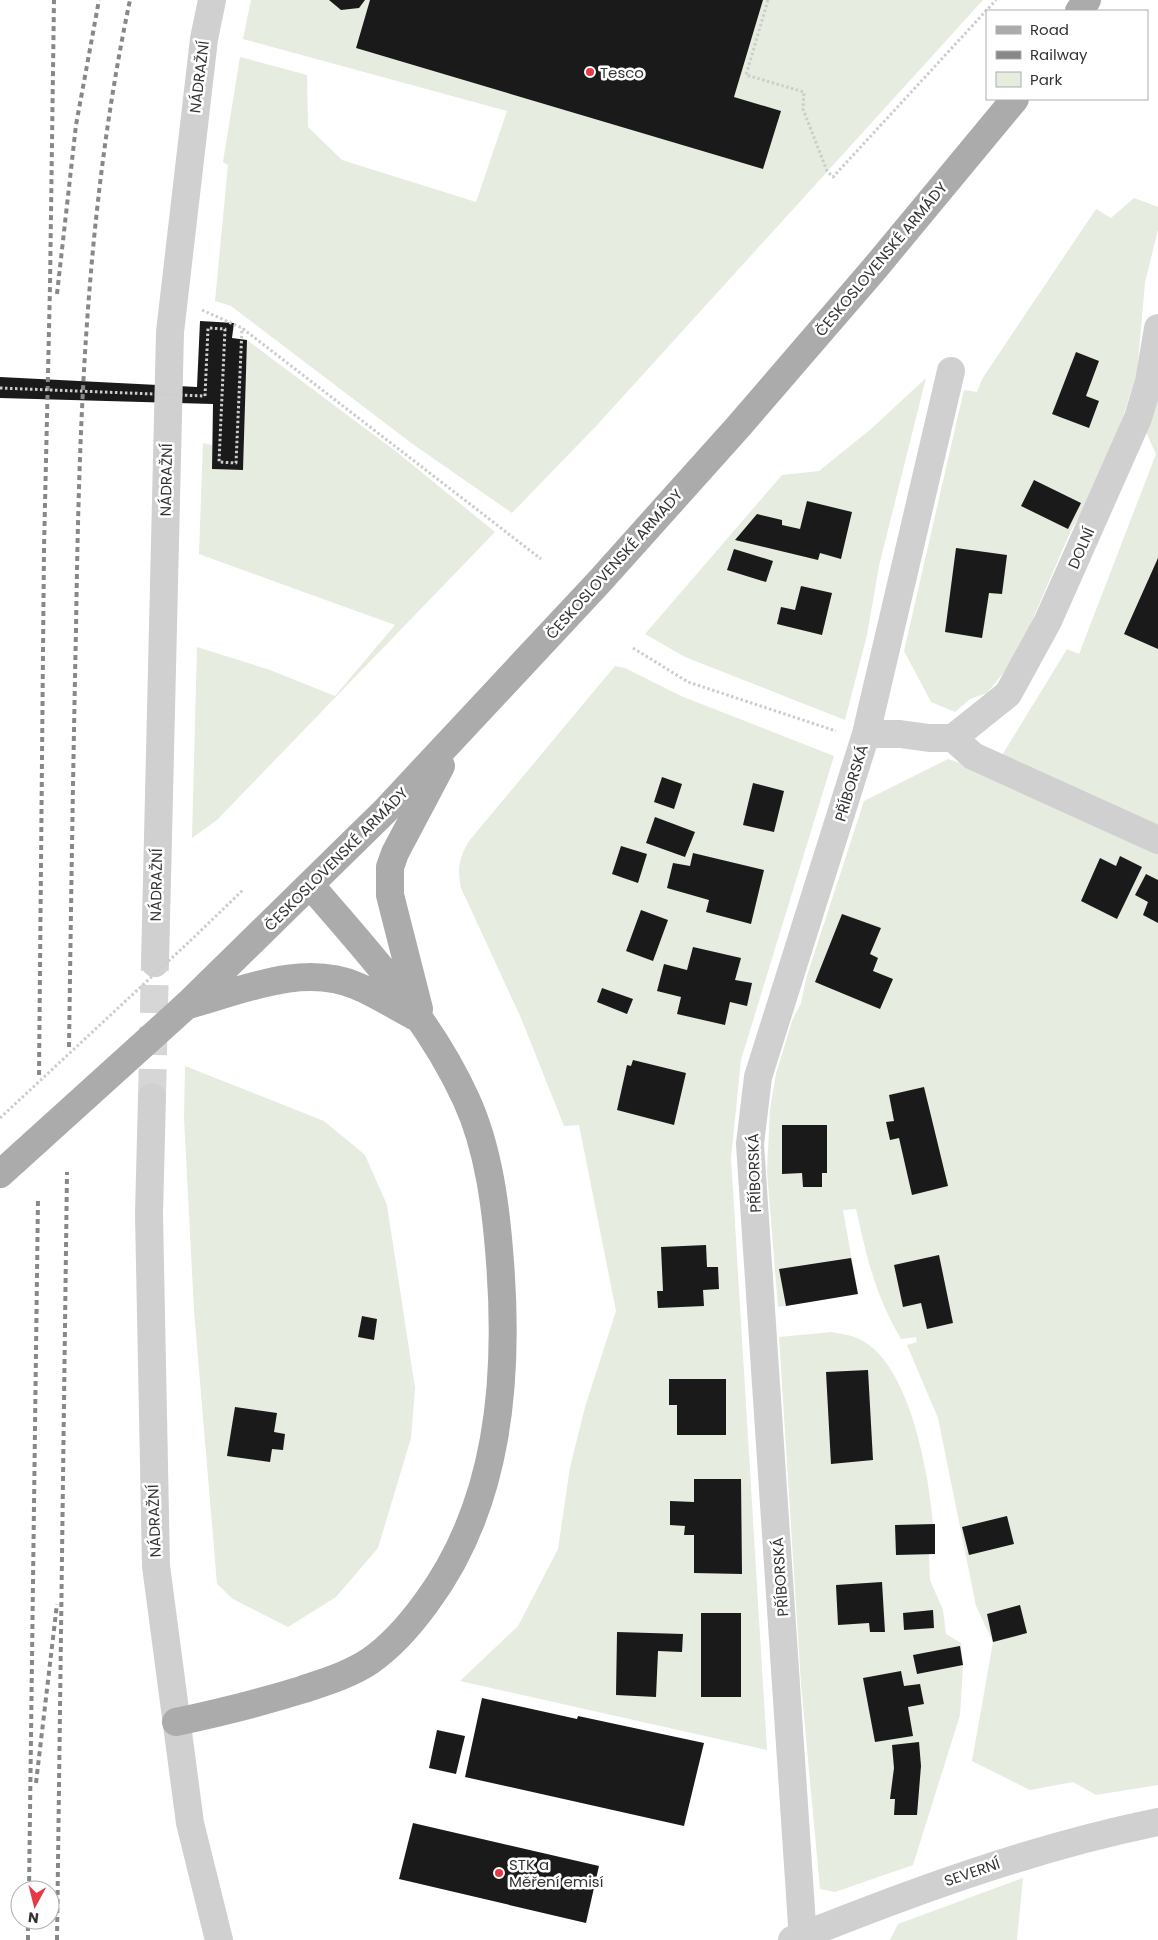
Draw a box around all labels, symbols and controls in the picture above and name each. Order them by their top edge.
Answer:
legend [986,10,1148,100]
text: Road [1030,19,1069,40]
street label: NÁDRAŽNÍ [184,39,214,114]
text: Railway [1030,44,1088,65]
place label: Tesco [600,62,644,83]
marker: Tesco [584,66,596,78]
text: Park [1030,69,1062,90]
street label: ČESKOSLOVENSKÉ ARMÁDY [810,177,952,341]
street label: NÁDRAŽNÍ [155,443,177,517]
street label: ČESKOSLOVENSKÉ ARMÁDY [541,484,687,644]
street label: DOLNÍ [1063,524,1099,572]
street label: PŘÍBORSKÁ [829,742,873,824]
street label: ČESKOSLOVENSKÉ ARMÁDY [259,782,413,936]
street label: NÁDRAŽNÍ [145,848,167,922]
street label: PŘÍBORSKÁ [742,1133,766,1213]
street label: NÁDRAŽNÍ [142,1484,166,1558]
street label: PŘÍBORSKÁ [767,1537,793,1617]
street label: SEVERNÍ [941,1853,1003,1891]
place label: STK a Měření emisí [509,1854,604,1892]
marker: STK a Měření emisí [493,1867,505,1879]
north arrow [10,1880,60,1930]
text: N [27,1907,40,1928]

